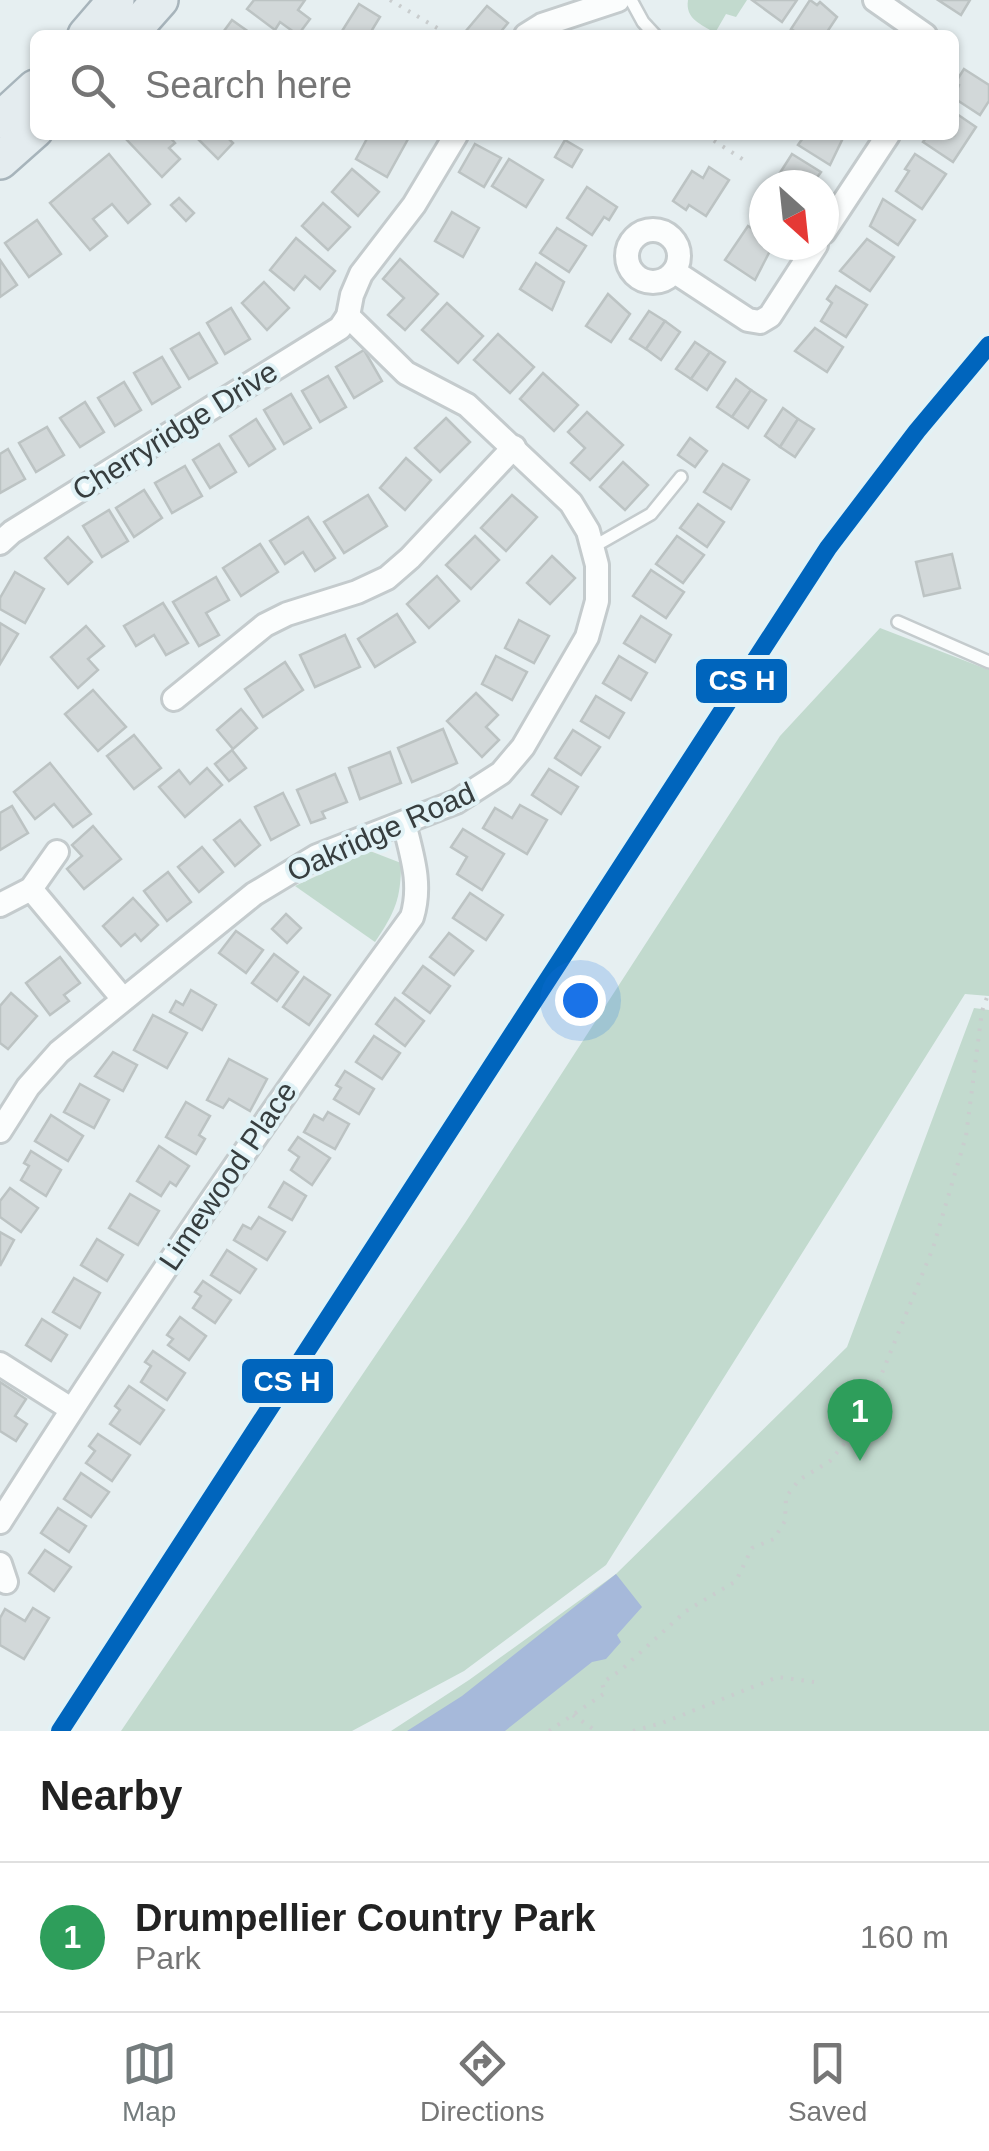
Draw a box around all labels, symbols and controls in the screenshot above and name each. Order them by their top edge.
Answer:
search box [30,30,959,140]
icon: search [65,58,120,113]
text: Search here [145,64,352,106]
north arrow [749,170,839,260]
street label: Cherryridge Drive [66,354,283,507]
line badge: CS H [694,657,789,705]
text: CS H [709,665,775,696]
street label: Oakridge Road [282,775,480,888]
your location [555,975,606,1026]
street label: Limewood Place [152,1075,303,1276]
line badge: CS H [240,1357,335,1405]
text: CS H [254,1366,320,1397]
pin: 1 [828,1378,892,1461]
text: Nearby [40,1772,182,1819]
text: Drumpellier Country Park [135,1897,595,1939]
text: 1 [64,1919,81,1955]
text: 160 m [860,1919,949,1955]
text: Park [135,1940,201,1976]
tab: Map [122,2036,177,2128]
tab: Directions [420,2036,545,2128]
tab: Saved [788,2036,867,2128]

